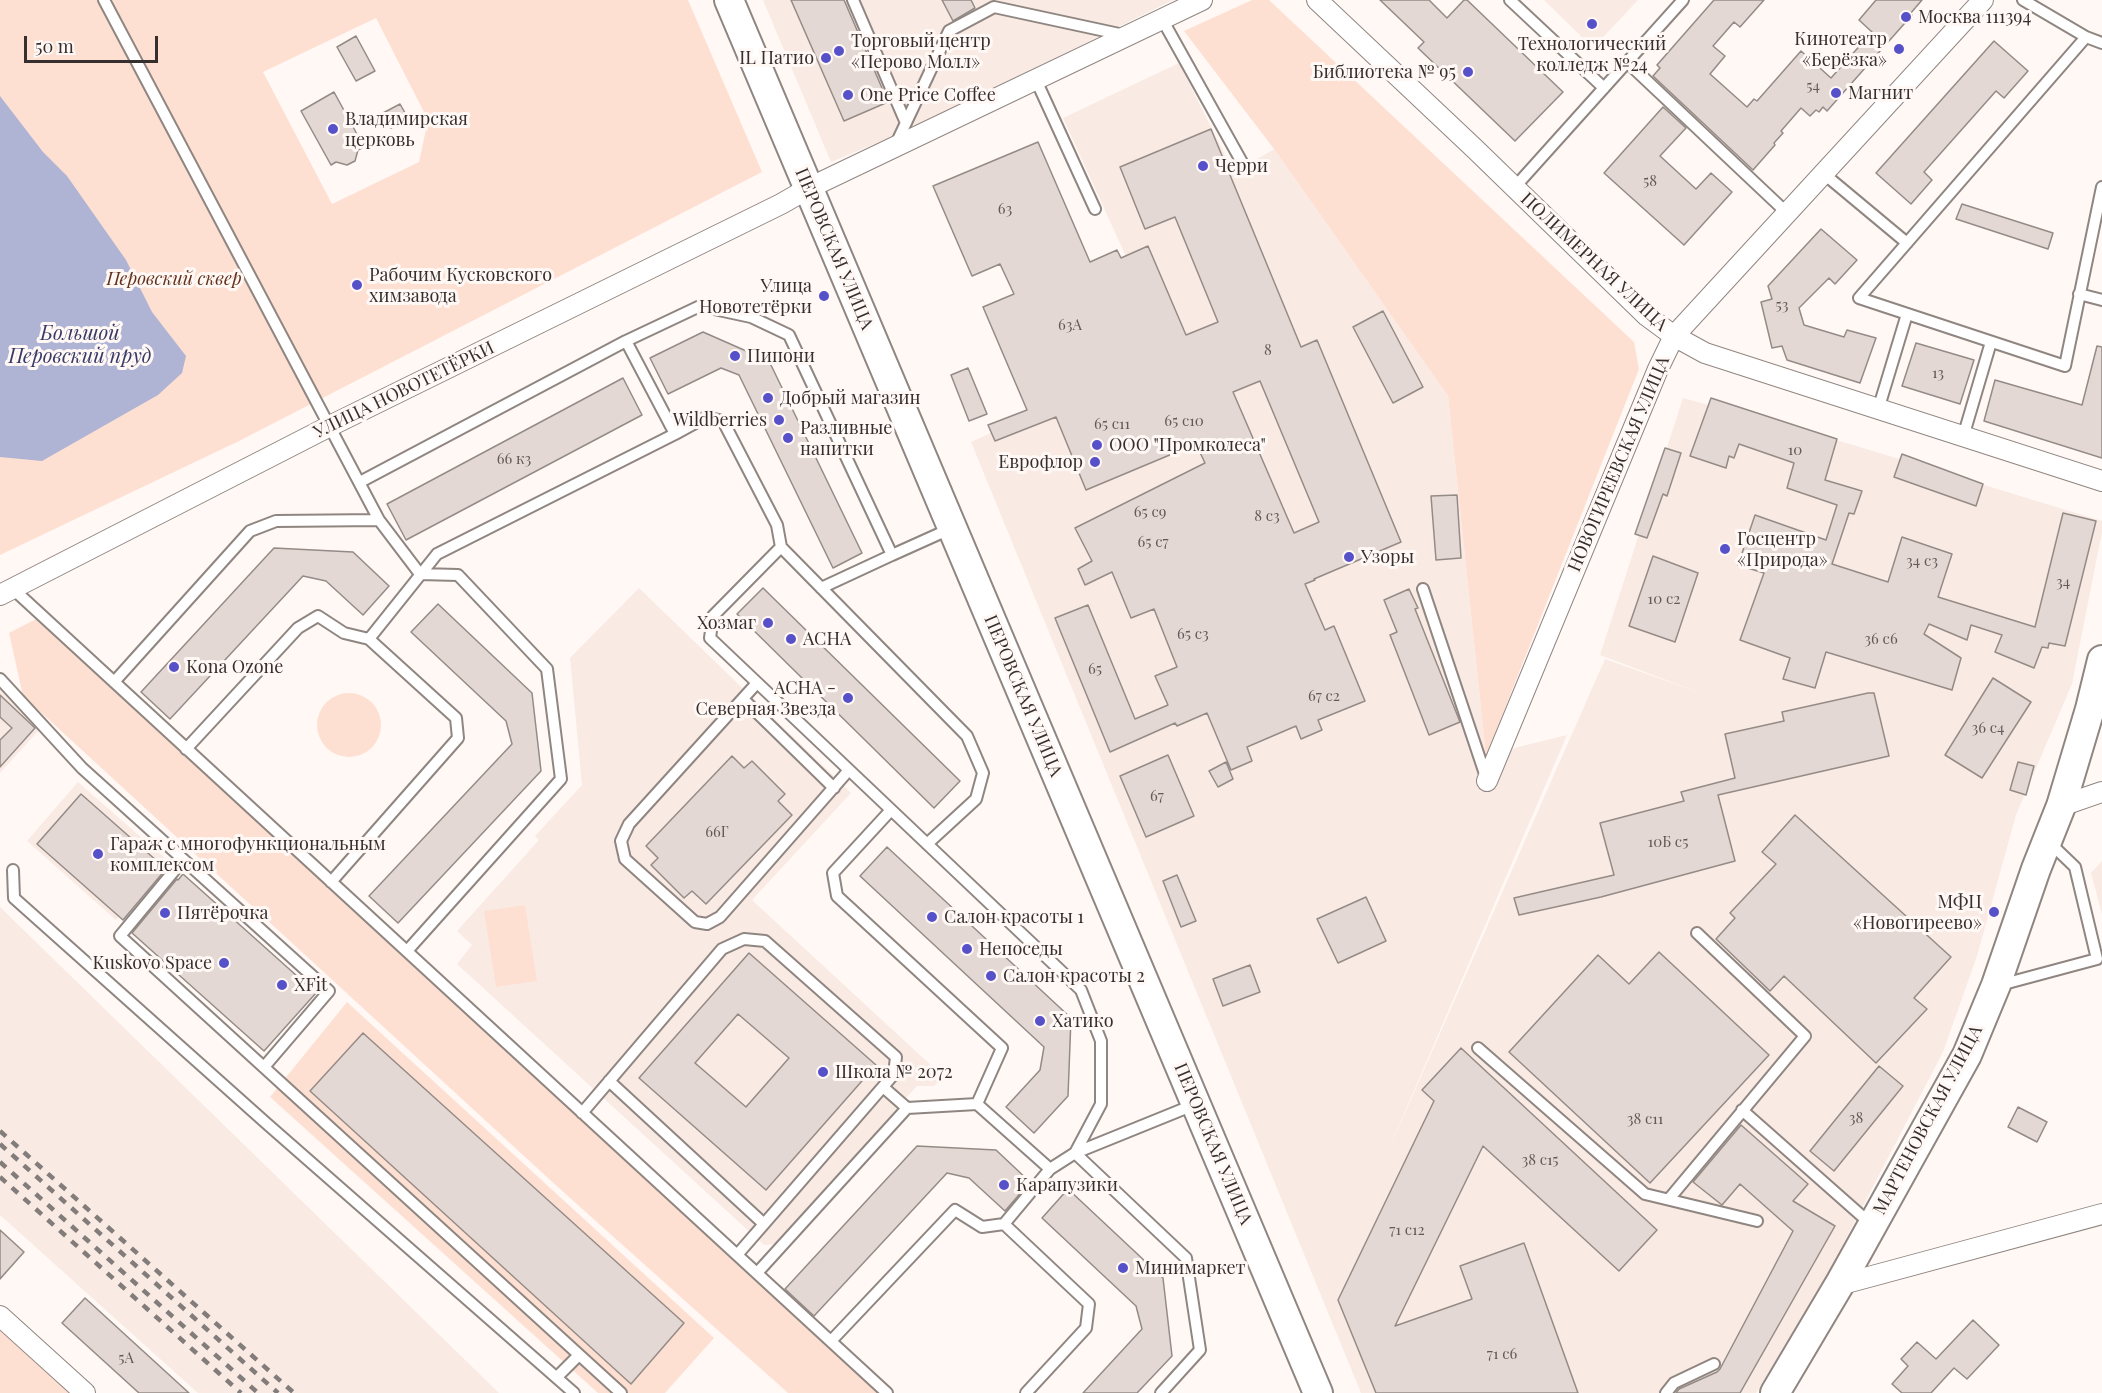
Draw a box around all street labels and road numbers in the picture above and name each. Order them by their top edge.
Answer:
street label: ПЕРОВСКАЯ УЛИЦА [790,165,878,333]
street label: ПОЛИМЕРНАЯ УЛИЦА [1516,188,1672,336]
street label: УЛИЦА НОВОТЕТЁРКИ [310,337,498,443]
street label: НОВОГИРЕЕВСКАЯ УЛИЦА [1564,353,1674,575]
street label: ПЕРОВСКАЯ УЛИЦА [979,612,1067,780]
street label: МАРТЕНОВСКАЯ УЛИЦА [1869,1022,1987,1218]
street label: ПЕРОВСКАЯ УЛИЦА [1169,1060,1257,1228]

